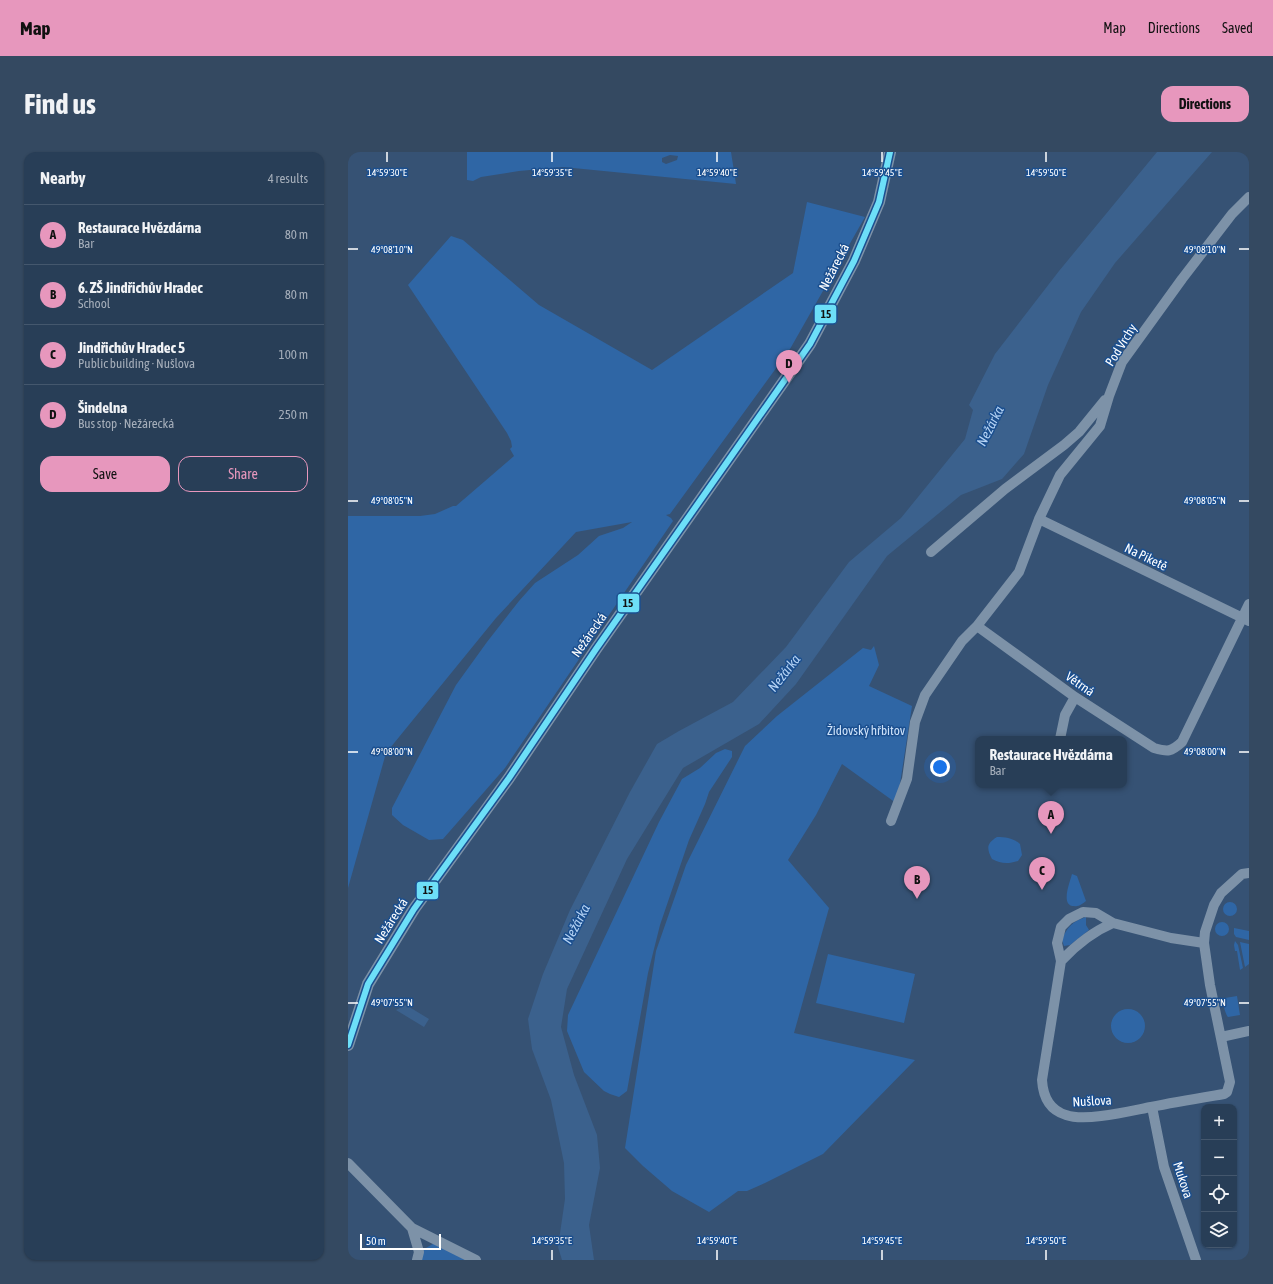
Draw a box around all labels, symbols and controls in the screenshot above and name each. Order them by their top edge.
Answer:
text: Map [20,17,51,39]
text: Map [1103,20,1126,36]
text: Directions [1148,20,1200,36]
text: Saved [1222,20,1253,36]
button: Directions [1161,86,1249,122]
text: Find us [24,88,96,120]
text: 14°59'30"E [367,167,408,178]
text: 14°59'35"E [532,167,573,178]
text: 14°59'40"E [697,167,738,178]
text: 14°59'45"E [862,167,903,178]
text: 14°59'50"E [1026,167,1067,178]
text: Nearby [40,168,86,188]
text: 4 results [268,171,308,186]
text: Restaurace Hvězdárna [78,219,201,236]
text: A [50,227,56,242]
text: 80 m [285,227,308,242]
text: Bar [78,236,94,251]
street label: Nežárecká [816,241,852,293]
text: 49°08'10"N [371,244,413,255]
text: 49°08'10"N [1184,244,1226,255]
text: 6. ZŠ Jindřichův Hradec [78,279,203,296]
text: B [50,287,56,302]
text: 80 m [285,287,308,302]
text: School [78,296,110,311]
line badge: 15 [814,304,837,324]
text: 15 [821,308,831,320]
street label: Pod Vrchy [1102,321,1140,369]
text: Jindřichův Hradec 5 [78,339,185,356]
text: C [50,347,56,362]
text: 100 m [279,347,308,362]
pin: D [776,350,802,383]
text: Public building · Nušlova [78,356,195,371]
text: Šindelna [78,399,127,416]
water label: Nežárka [973,403,1007,449]
text: D [49,407,57,422]
text: 250 m [279,407,308,422]
text: Bus stop · Nežárecká [78,416,174,431]
button: Save [40,456,170,492]
button: Share [178,456,308,492]
text: 49°08'05"N [371,495,413,506]
text: 49°08'05"N [1184,495,1226,506]
street label: Na Piketě [1122,540,1170,574]
line badge: 15 [617,593,640,613]
text: 15 [623,597,633,609]
street label: Nežárecká [568,610,610,660]
water label: Nežárka [765,651,804,695]
street label: Větrná [1063,669,1097,699]
park label: Židovský hřbitov [827,723,906,738]
popup [975,736,1127,788]
text: 49°08'00"N [371,746,413,757]
text: Restaurace Hvězdárna [989,746,1113,763]
text: 49°08'00"N [1184,746,1226,757]
your location [930,757,950,777]
text: Bar [989,763,1005,778]
pin: A [1038,801,1064,834]
pin: C [1029,857,1055,890]
pin: B [904,866,930,899]
line badge: 15 [416,881,439,900]
text: 15 [423,884,433,896]
street label: Nežárecká [371,896,411,946]
water label: Nežárka [559,901,593,947]
text: 49°07'55"N [371,997,413,1008]
text: 49°07'55"N [1184,997,1226,1008]
street label: Nušlova [1072,1092,1112,1110]
map controls [1201,1104,1237,1248]
button: + [1201,1104,1237,1140]
button: − [1201,1140,1237,1176]
street label: Mukova [1170,1160,1196,1200]
button: locate [1201,1176,1237,1212]
button: layers [1201,1212,1237,1248]
scale bar [360,1232,441,1251]
text: 50 m [366,1235,386,1247]
text: 14°59'35"E [532,1235,573,1246]
text: 14°59'40"E [697,1235,738,1246]
text: 14°59'45"E [862,1235,903,1246]
text: 14°59'50"E [1026,1235,1067,1246]

